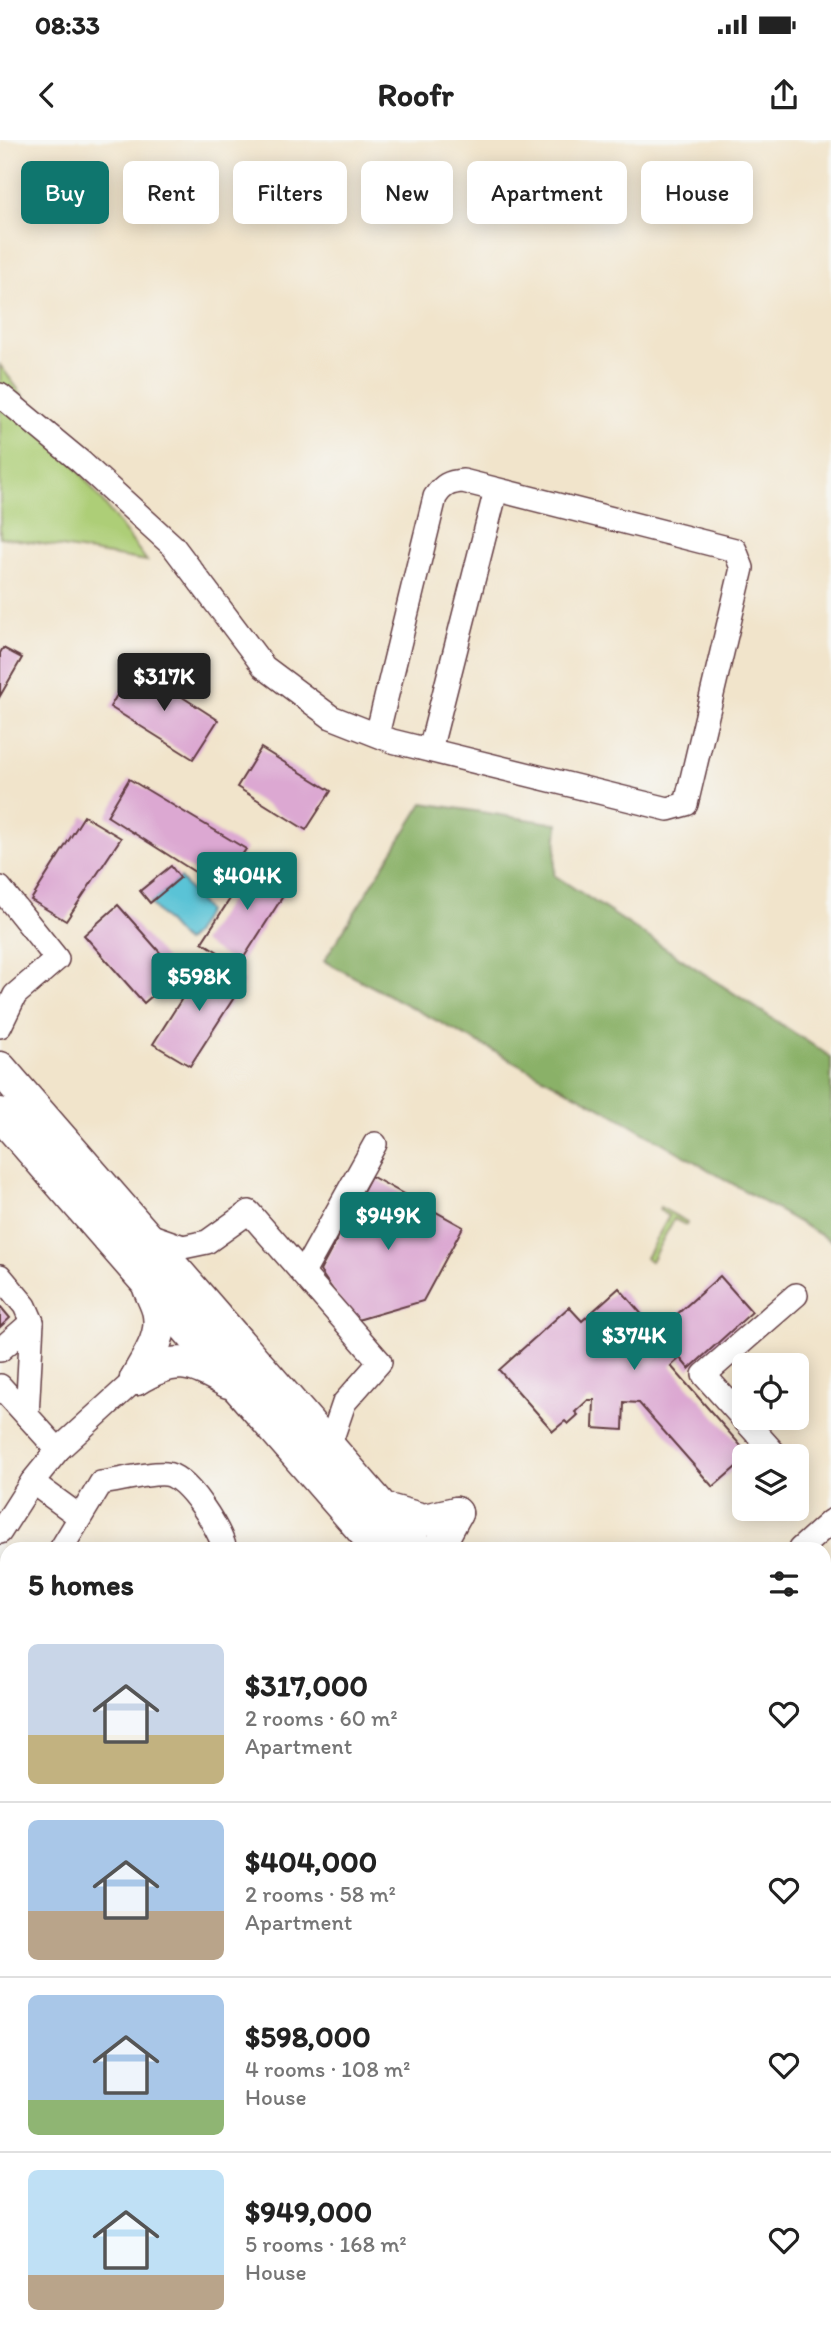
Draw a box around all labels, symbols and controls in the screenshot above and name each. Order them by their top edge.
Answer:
text: 08:33 [35,9,100,41]
icon: back [28,76,66,114]
text: Roofr [378,76,453,114]
icon: share [765,76,803,114]
chip: Buy [21,161,109,224]
chip: Rent [123,161,219,224]
chip: Filters [233,161,347,224]
chip: New [361,161,453,224]
chip: Apartment [467,161,627,224]
chip: House [641,161,753,224]
pin: $317K [115,654,213,713]
text: $317K [134,662,194,690]
pin: $404K [198,852,296,912]
text: $404K [213,861,281,889]
pin: $598K [150,954,248,1013]
text: $598K [167,962,231,990]
pin: $949K [339,1192,437,1252]
text: $949K [356,1201,420,1229]
pin: $374K [585,1312,683,1372]
text: $374K [602,1321,666,1349]
map controls [732,1353,809,1521]
button: locate [732,1353,809,1430]
button: layers [732,1444,809,1521]
icon: filters [765,1565,803,1603]
text: 5 homes [28,1566,134,1603]
text: $317,000 [245,1667,368,1704]
icon: home [84,1672,168,1756]
icon: heart [765,1695,803,1733]
text: 2 rooms · 60 m² [245,1704,398,1732]
text: Apartment [245,1732,352,1760]
text: $404,000 [245,1843,377,1880]
icon: home [84,1848,168,1932]
icon: heart [765,1871,803,1909]
text: 2 rooms · 58 m² [245,1880,396,1908]
text: Apartment [245,1908,352,1936]
text: $598,000 [245,2018,371,2055]
icon: home [84,2023,168,2107]
icon: heart [765,2046,803,2084]
text: 4 rooms · 108 m² [245,2055,410,2083]
text: House [245,2083,307,2111]
text: $949,000 [245,2193,372,2230]
icon: home [84,2198,168,2282]
icon: heart [765,2221,803,2259]
text: 5 rooms · 168 m² [245,2230,407,2258]
text: House [245,2258,307,2286]

